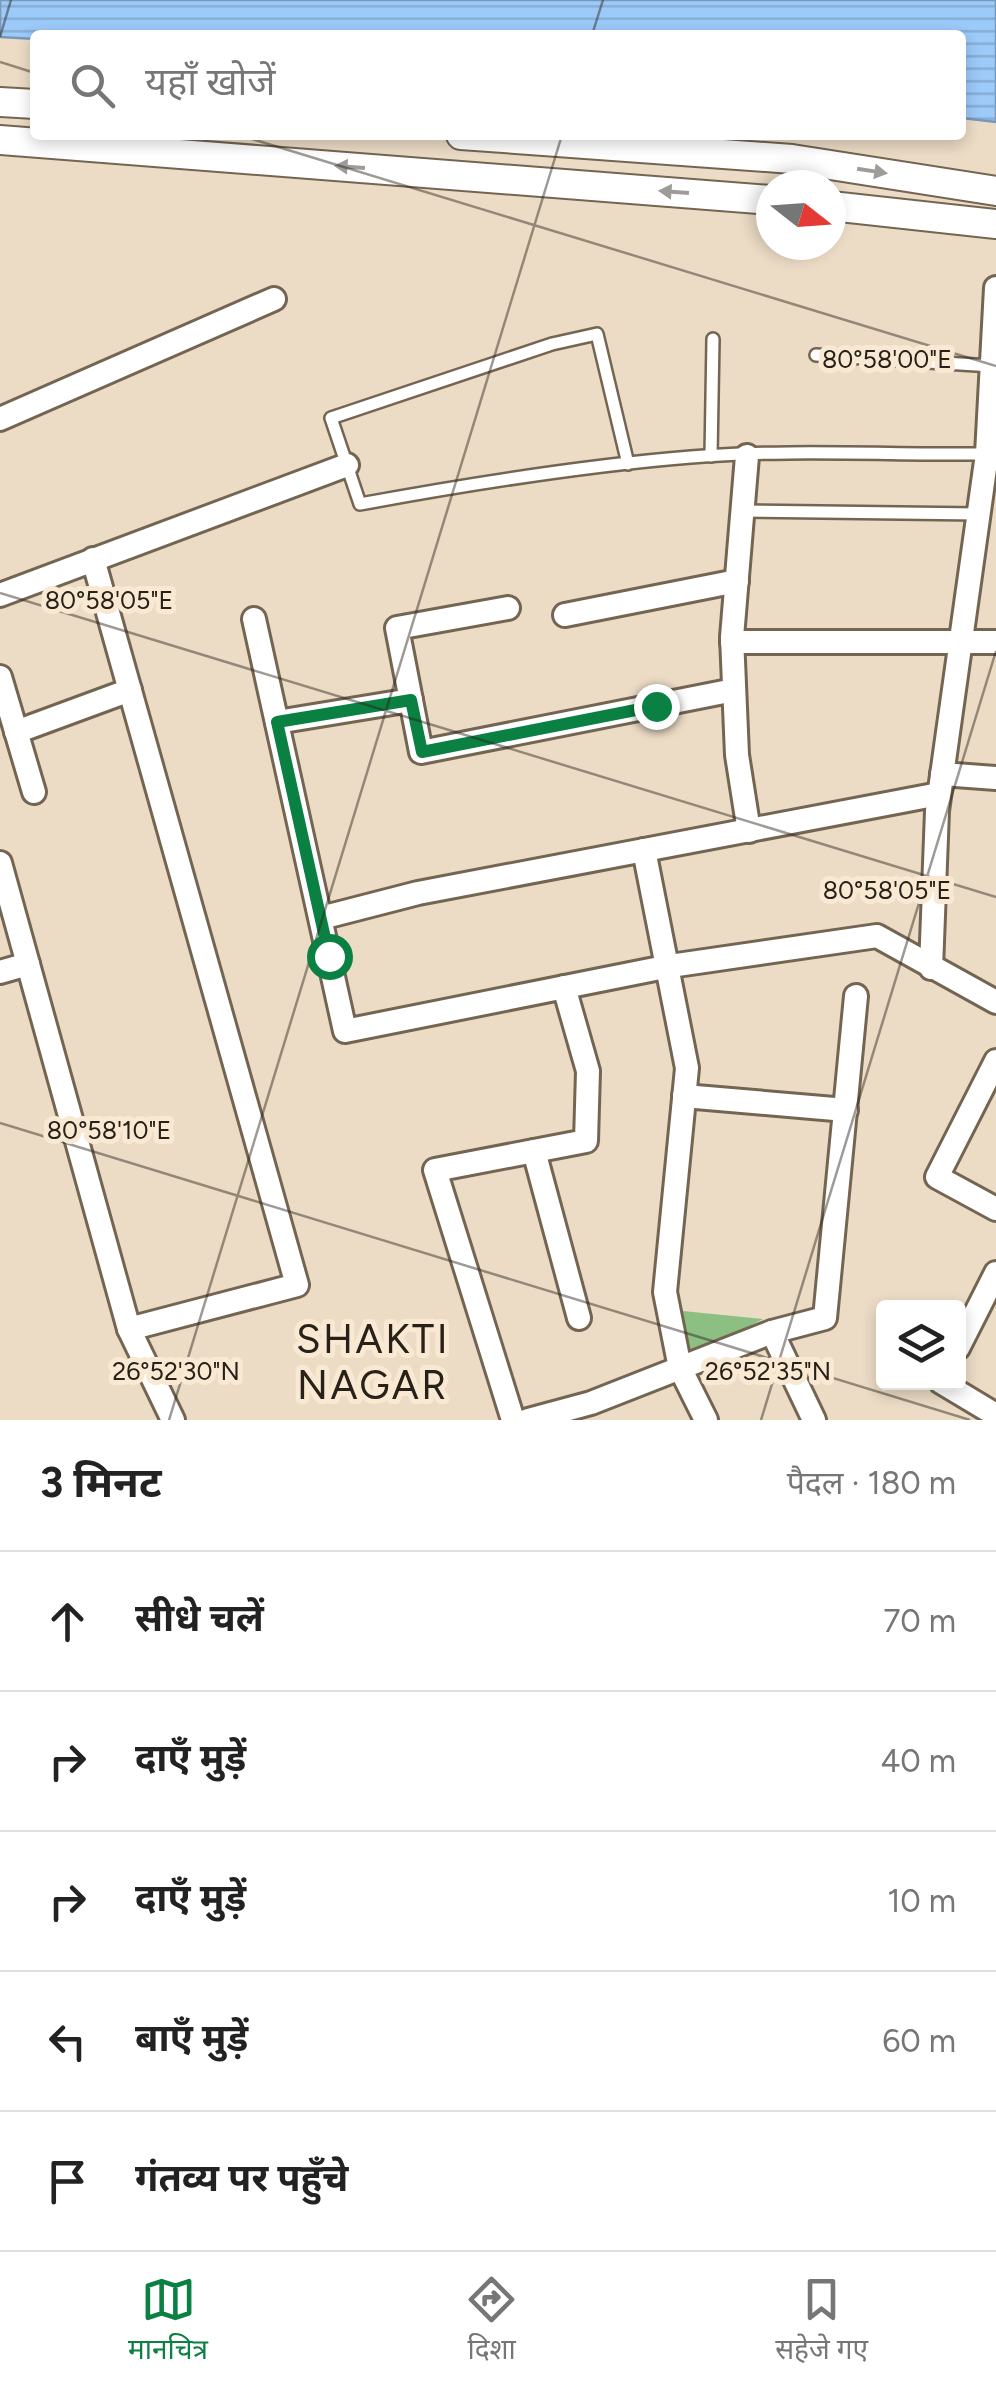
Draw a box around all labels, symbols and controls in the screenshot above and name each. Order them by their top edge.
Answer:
search box [30,30,966,140]
icon: search [65,58,120,113]
text: यहाँ खोजें [145,59,276,105]
one-way arrow [333,159,365,175]
one-way arrow [856,164,888,180]
north arrow [756,170,846,260]
one-way arrow [657,184,689,200]
text: 80°58'00"E [822,344,952,374]
text: 80°58'05"E [45,585,173,615]
route end [634,684,680,730]
text: 80°58'05"E [823,875,951,905]
route start [307,934,353,980]
text: 80°58'10"E [47,1115,171,1145]
map controls [876,1300,966,1390]
button: layers [876,1300,966,1390]
district label: SHAKTI NAGAR [296,1315,450,1409]
text: 26°52'30"N [112,1356,240,1386]
text: 26°52'35"N [705,1356,831,1386]
text: 3 मिनट [40,1457,162,1508]
text: पैदल · 180 m [787,1464,956,1502]
icon: ahead [40,1594,95,1649]
text: सीधे चलें [135,1595,264,1641]
text: 70 m [883,1602,956,1640]
icon: right [40,1734,95,1789]
text: दाएँ मुड़ें [135,1735,246,1781]
text: 40 m [880,1742,956,1780]
icon: right [40,1874,95,1929]
text: दाएँ मुड़ें [135,1875,246,1921]
text: 10 m [887,1882,956,1920]
icon: left [40,2014,95,2069]
text: बाएँ मुड़ें [135,2015,248,2061]
text: 60 m [882,2022,956,2060]
icon: arrive [40,2154,95,2209]
text: गंतव्य पर पहुँचे [135,2155,348,2201]
tab: मानचित्र [128,2272,208,2370]
tab: दिशा [464,2272,519,2370]
tab: सहेजे गए [775,2272,868,2370]

